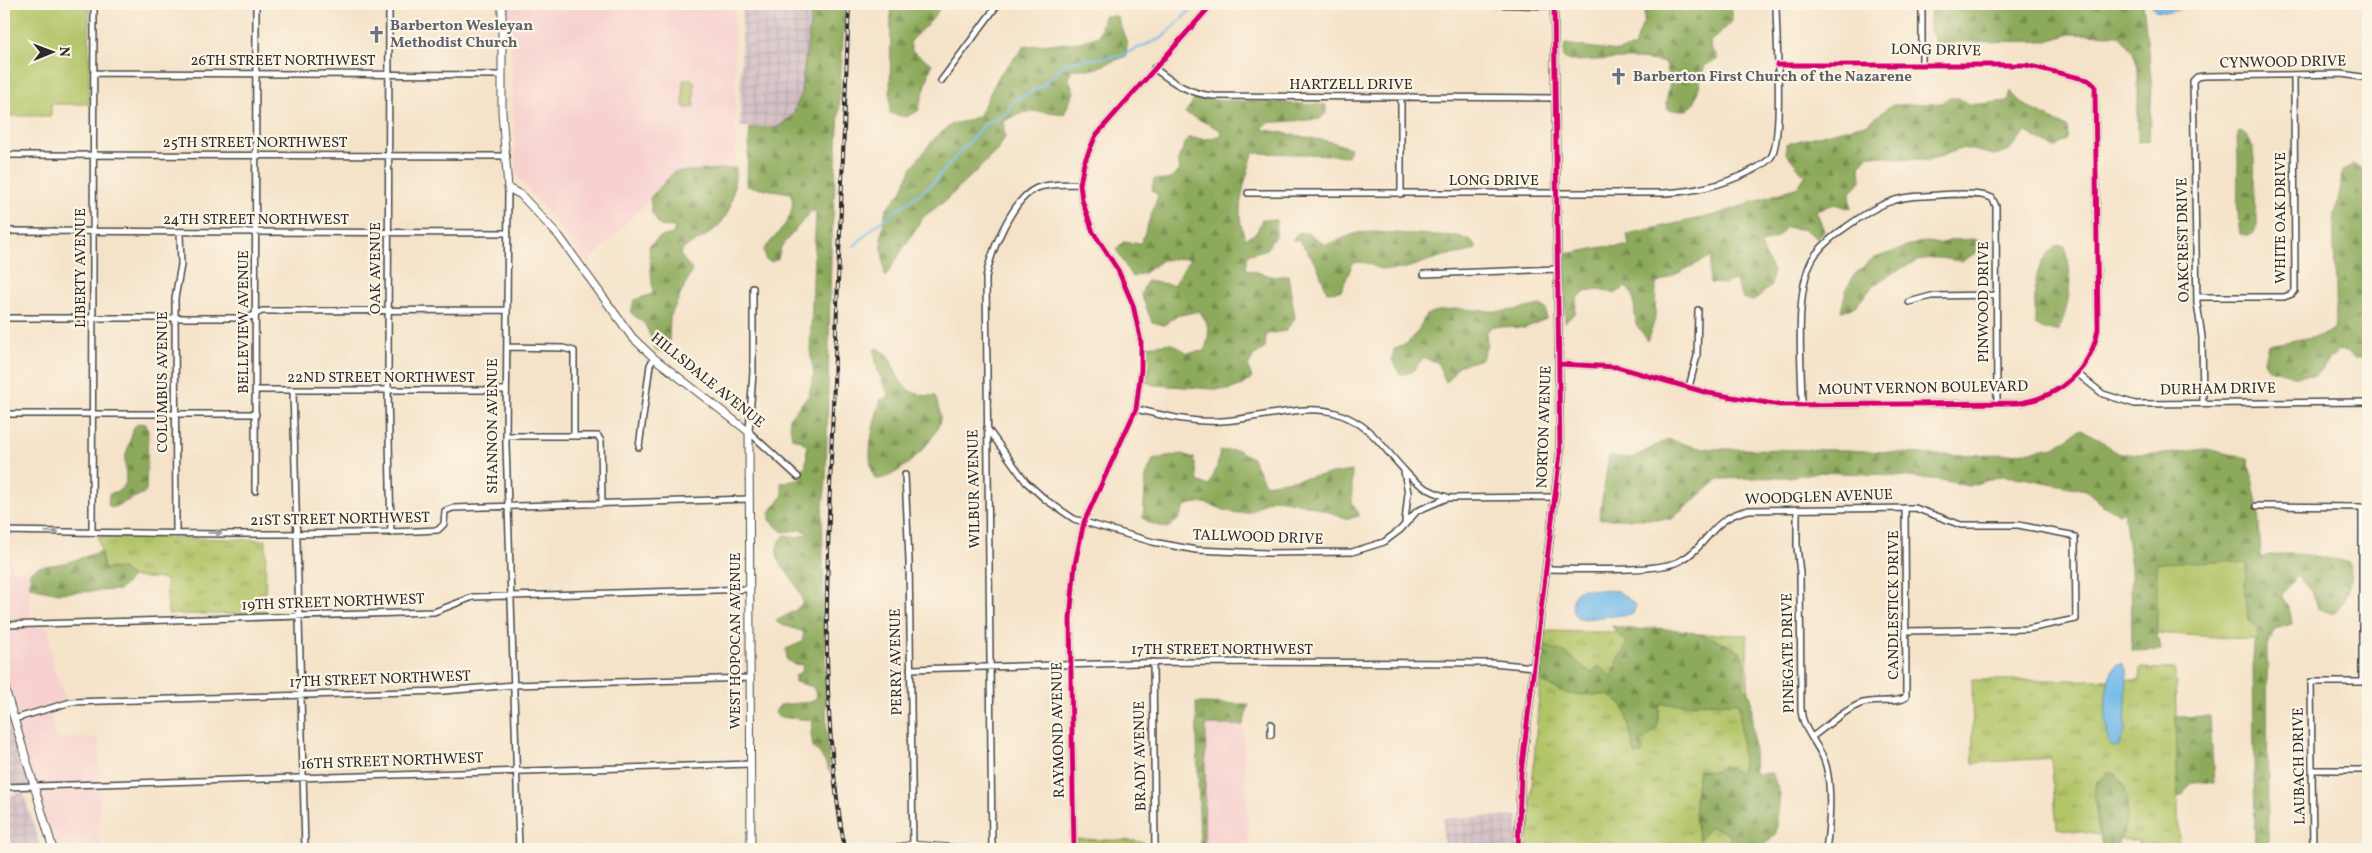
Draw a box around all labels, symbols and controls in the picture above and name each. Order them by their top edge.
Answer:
place label: Barberton Wesleyan Methodist Church [390,16,533,54]
church icon: Barberton Wesleyan Methodist Church [366,25,386,45]
north arrow [28,28,78,78]
street label: LONG DRIVE [1891,40,1981,62]
text: N [54,47,73,57]
street label: 26TH STREET NORTHWEST [190,51,376,72]
street label: CYNWOOD DRIVE [2220,51,2346,75]
church icon: Barberton First Church of the Nazarene [1609,67,1629,87]
place label: Barberton First Church of the Nazarene [1633,67,1912,88]
street label: HARTZELL DRIVE [1289,75,1413,96]
street label: 25TH STREET NORTHWEST [163,133,348,154]
street label: WHITE OAK DRIVE [2271,152,2292,284]
street label: LONG DRIVE [1449,171,1539,192]
street label: OAKCREST DRIVE [2172,177,2196,303]
street label: LIBERTY AVENUE [71,208,92,328]
street label: 24TH STREET NORTHWEST [163,210,349,231]
street label: OAK AVENUE [366,222,387,314]
street label: PINWOOD DRIVE [1974,241,1995,363]
street label: BELLEVIEW AVENUE [234,250,255,394]
street label: COLUMBUS AVENUE [153,311,174,453]
street label: HILLSDALE AVENUE [646,328,768,434]
street label: SHANNON AVENUE [483,358,504,494]
street label: NORTON AVENUE [1532,365,1558,489]
street label: 22ND STREET NORTHWEST [287,368,475,389]
street label: MOUNT VERNON BOULEVARD [1818,377,2028,401]
street label: DURHAM DRIVE [2160,378,2276,402]
street label: WILBUR AVENUE [963,429,987,549]
street label: WOODGLEN AVENUE [1745,485,1893,511]
street label: 21ST STREET NORTHWEST [250,508,430,532]
street label: TALLWOOD DRIVE [1192,525,1324,551]
one-way arrow [45,528,61,536]
one-way arrow [207,530,223,538]
street label: CANDLESTICK DRIVE [1884,530,1905,680]
street label: WEST HOPOCAN AVENUE [726,552,747,730]
street label: 19TH STREET NORTHWEST [241,589,425,617]
street label: PINEGATE DRIVE [1777,593,1801,713]
street label: PERRY AVENUE [886,608,908,716]
street label: 17TH STREET NORTHWEST [1131,640,1313,661]
street label: RAYMOND AVENUE [1047,662,1071,798]
street label: 17TH STREET NORTHWEST [289,666,472,694]
street label: BRADY AVENUE [1130,701,1152,811]
street label: LAUBACH DRIVE [2288,707,2312,825]
street label: 16TH STREET NORTHWEST [300,748,484,776]

